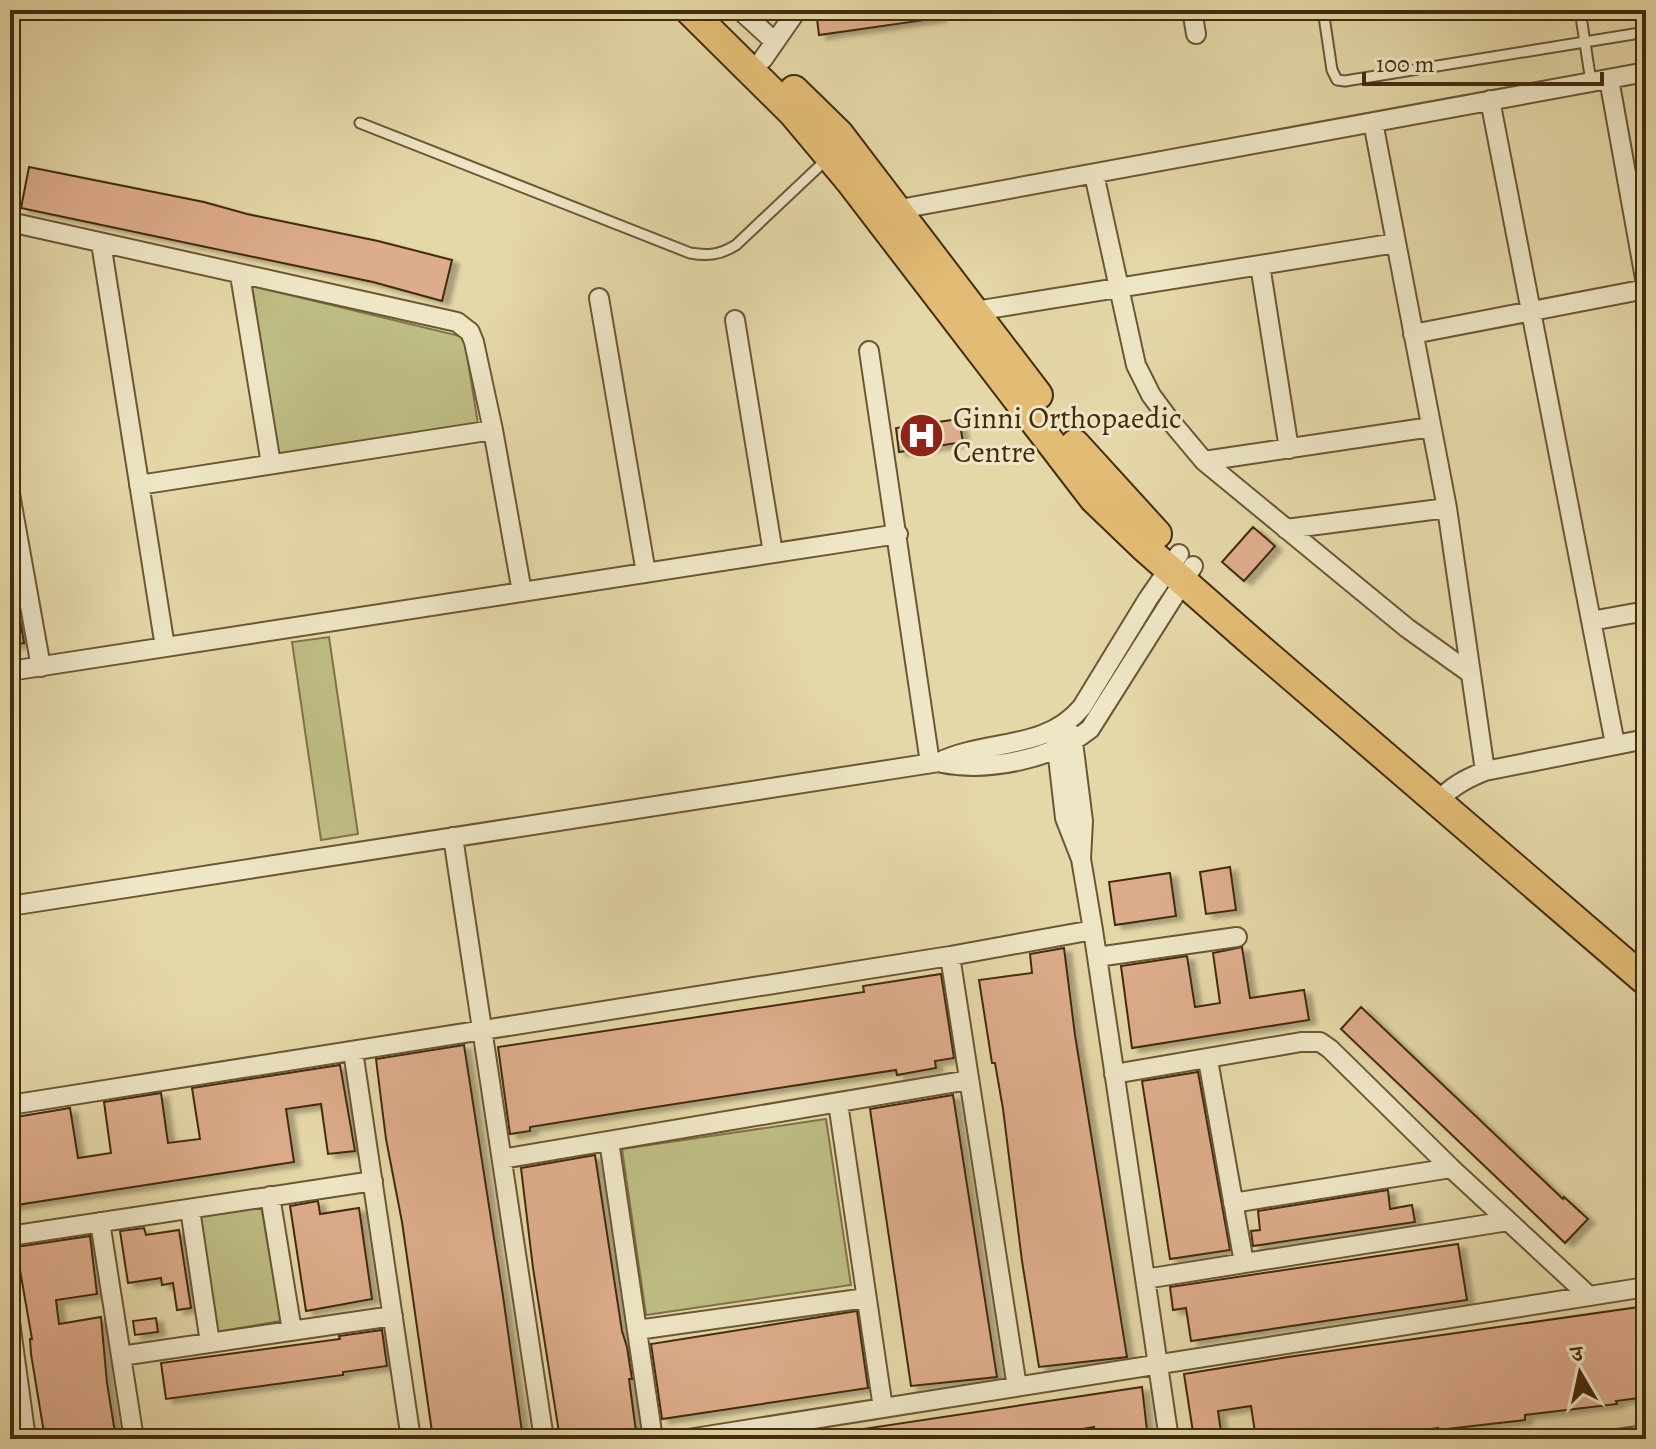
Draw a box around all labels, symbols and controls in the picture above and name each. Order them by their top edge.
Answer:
scale bar [1364,36,1602,86]
text: 100 m [1376,48,1435,80]
place label: Ginni Orthopaedic Centre [953,398,1182,472]
hospital icon: Ginni Orthopaedic Centre [898,411,946,459]
north arrow [1540,1333,1620,1413]
text: उ [1567,1338,1587,1370]

